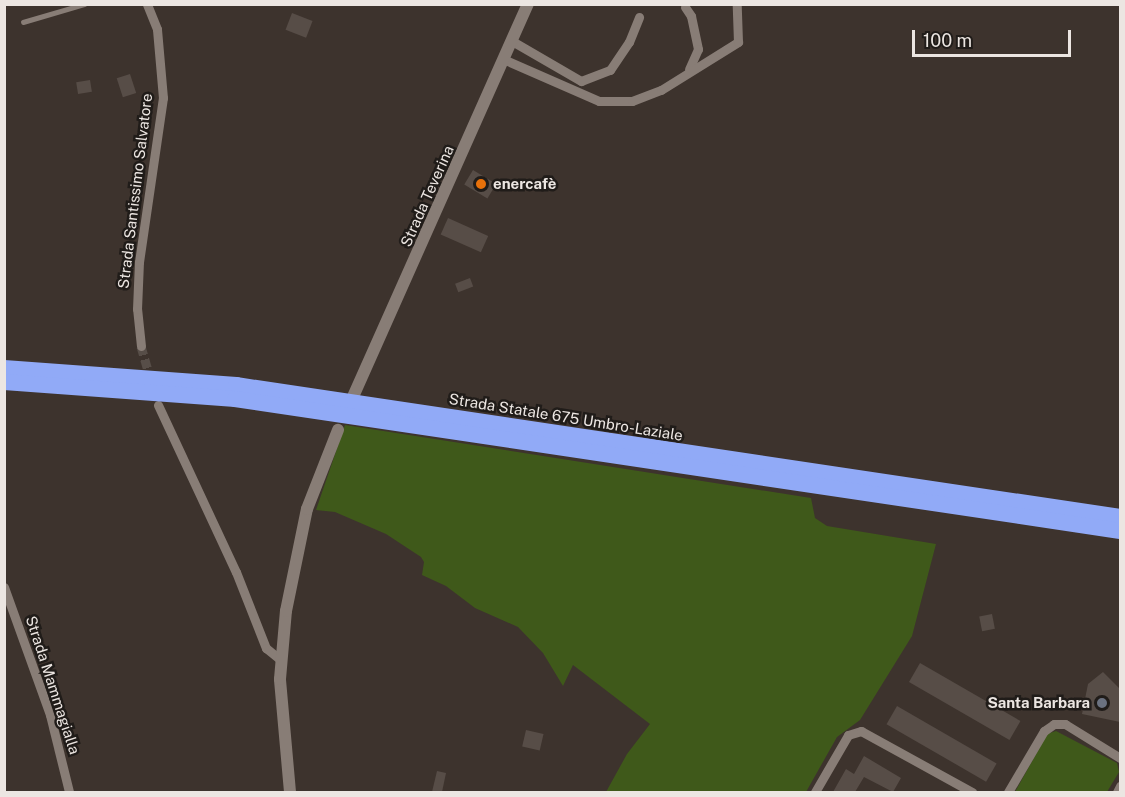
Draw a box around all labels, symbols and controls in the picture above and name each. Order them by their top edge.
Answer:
scale bar [915,18,1074,56]
text: 100 m [923,30,972,51]
street label: Strada Santissimo Salvatore [114,92,156,290]
street label: Strada Teverina [397,143,457,249]
place label: enercafè [493,175,556,193]
marker: enercafè [474,177,488,191]
street label: Strada Statale 675 Umbro-Laziale [448,390,684,444]
street label: Strada Mammagialla [22,613,84,757]
place label: Santa Barbara [987,694,1090,712]
marker: Santa Barbara [1095,696,1109,710]

